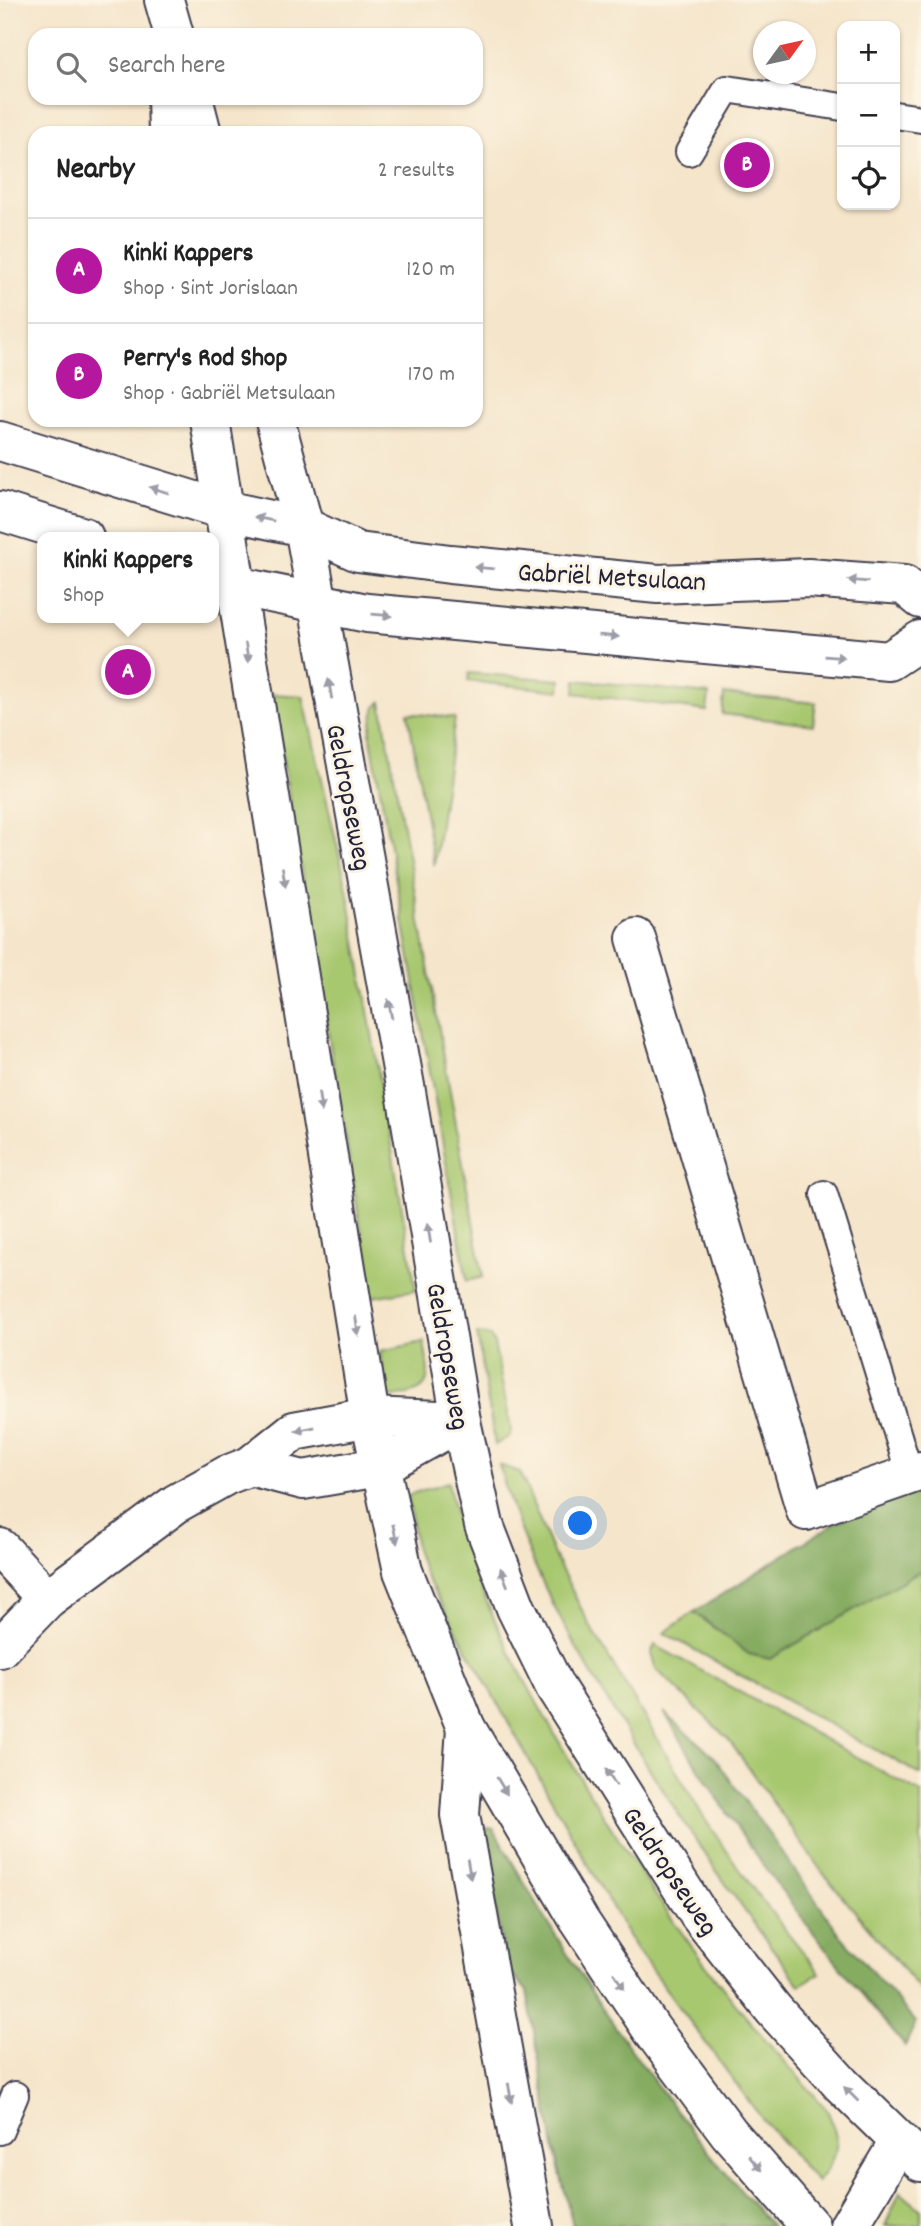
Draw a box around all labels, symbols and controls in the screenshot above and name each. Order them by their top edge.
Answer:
north arrow [753,21,816,84]
map controls [837,21,900,210]
button: + [837,21,900,84]
search box [28,28,483,105]
icon: search [52,48,90,86]
text: Search here [108,48,226,85]
button: − [837,84,900,147]
pin: B [724,139,770,191]
button: locate [837,147,900,210]
text: Nearby [56,150,134,193]
text: 2 results [378,155,455,188]
text: Kinki Kappers [123,236,253,273]
text: A [73,254,85,287]
text: 120 m [406,254,455,287]
text: Shop · Sint Jorislaan [123,273,298,306]
text: Perry's Rod Shop [123,341,287,378]
text: B [74,359,84,392]
text: 170 m [408,359,455,392]
text: Shop · Gabriël Metsulaan [123,378,335,411]
one-way arrow [148,484,169,494]
one-way arrow [253,513,275,524]
popup [37,532,219,623]
text: Kinki Kappers [63,543,193,580]
street label: Gabriël Metsulaan [516,555,707,605]
one-way arrow [473,562,495,573]
one-way arrow [847,576,869,587]
text: Shop [63,580,104,613]
one-way arrow [372,610,394,621]
one-way arrow [598,631,620,642]
one-way arrow [242,642,253,664]
pin: A [105,646,151,698]
one-way arrow [825,651,847,662]
one-way arrow [325,678,336,700]
street label: Geldropseweg [312,721,380,875]
one-way arrow [278,866,289,888]
one-way arrow [385,998,396,1020]
one-way arrow [315,1091,326,1113]
one-way arrow [423,1222,434,1244]
street label: Geldropseweg [412,1280,478,1434]
one-way arrow [352,1316,363,1338]
one-way arrow [294,1424,316,1435]
your location [563,1506,597,1540]
one-way arrow [390,1523,401,1545]
one-way arrow [498,1566,509,1587]
one-way arrow [604,1767,617,1786]
one-way arrow [495,1777,508,1796]
street label: Geldropseweg [610,1800,726,1946]
one-way arrow [464,1858,475,1880]
one-way arrow [612,1972,626,1990]
one-way arrow [505,2082,516,2104]
one-way arrow [843,2086,859,2103]
one-way arrow [747,2154,763,2172]

